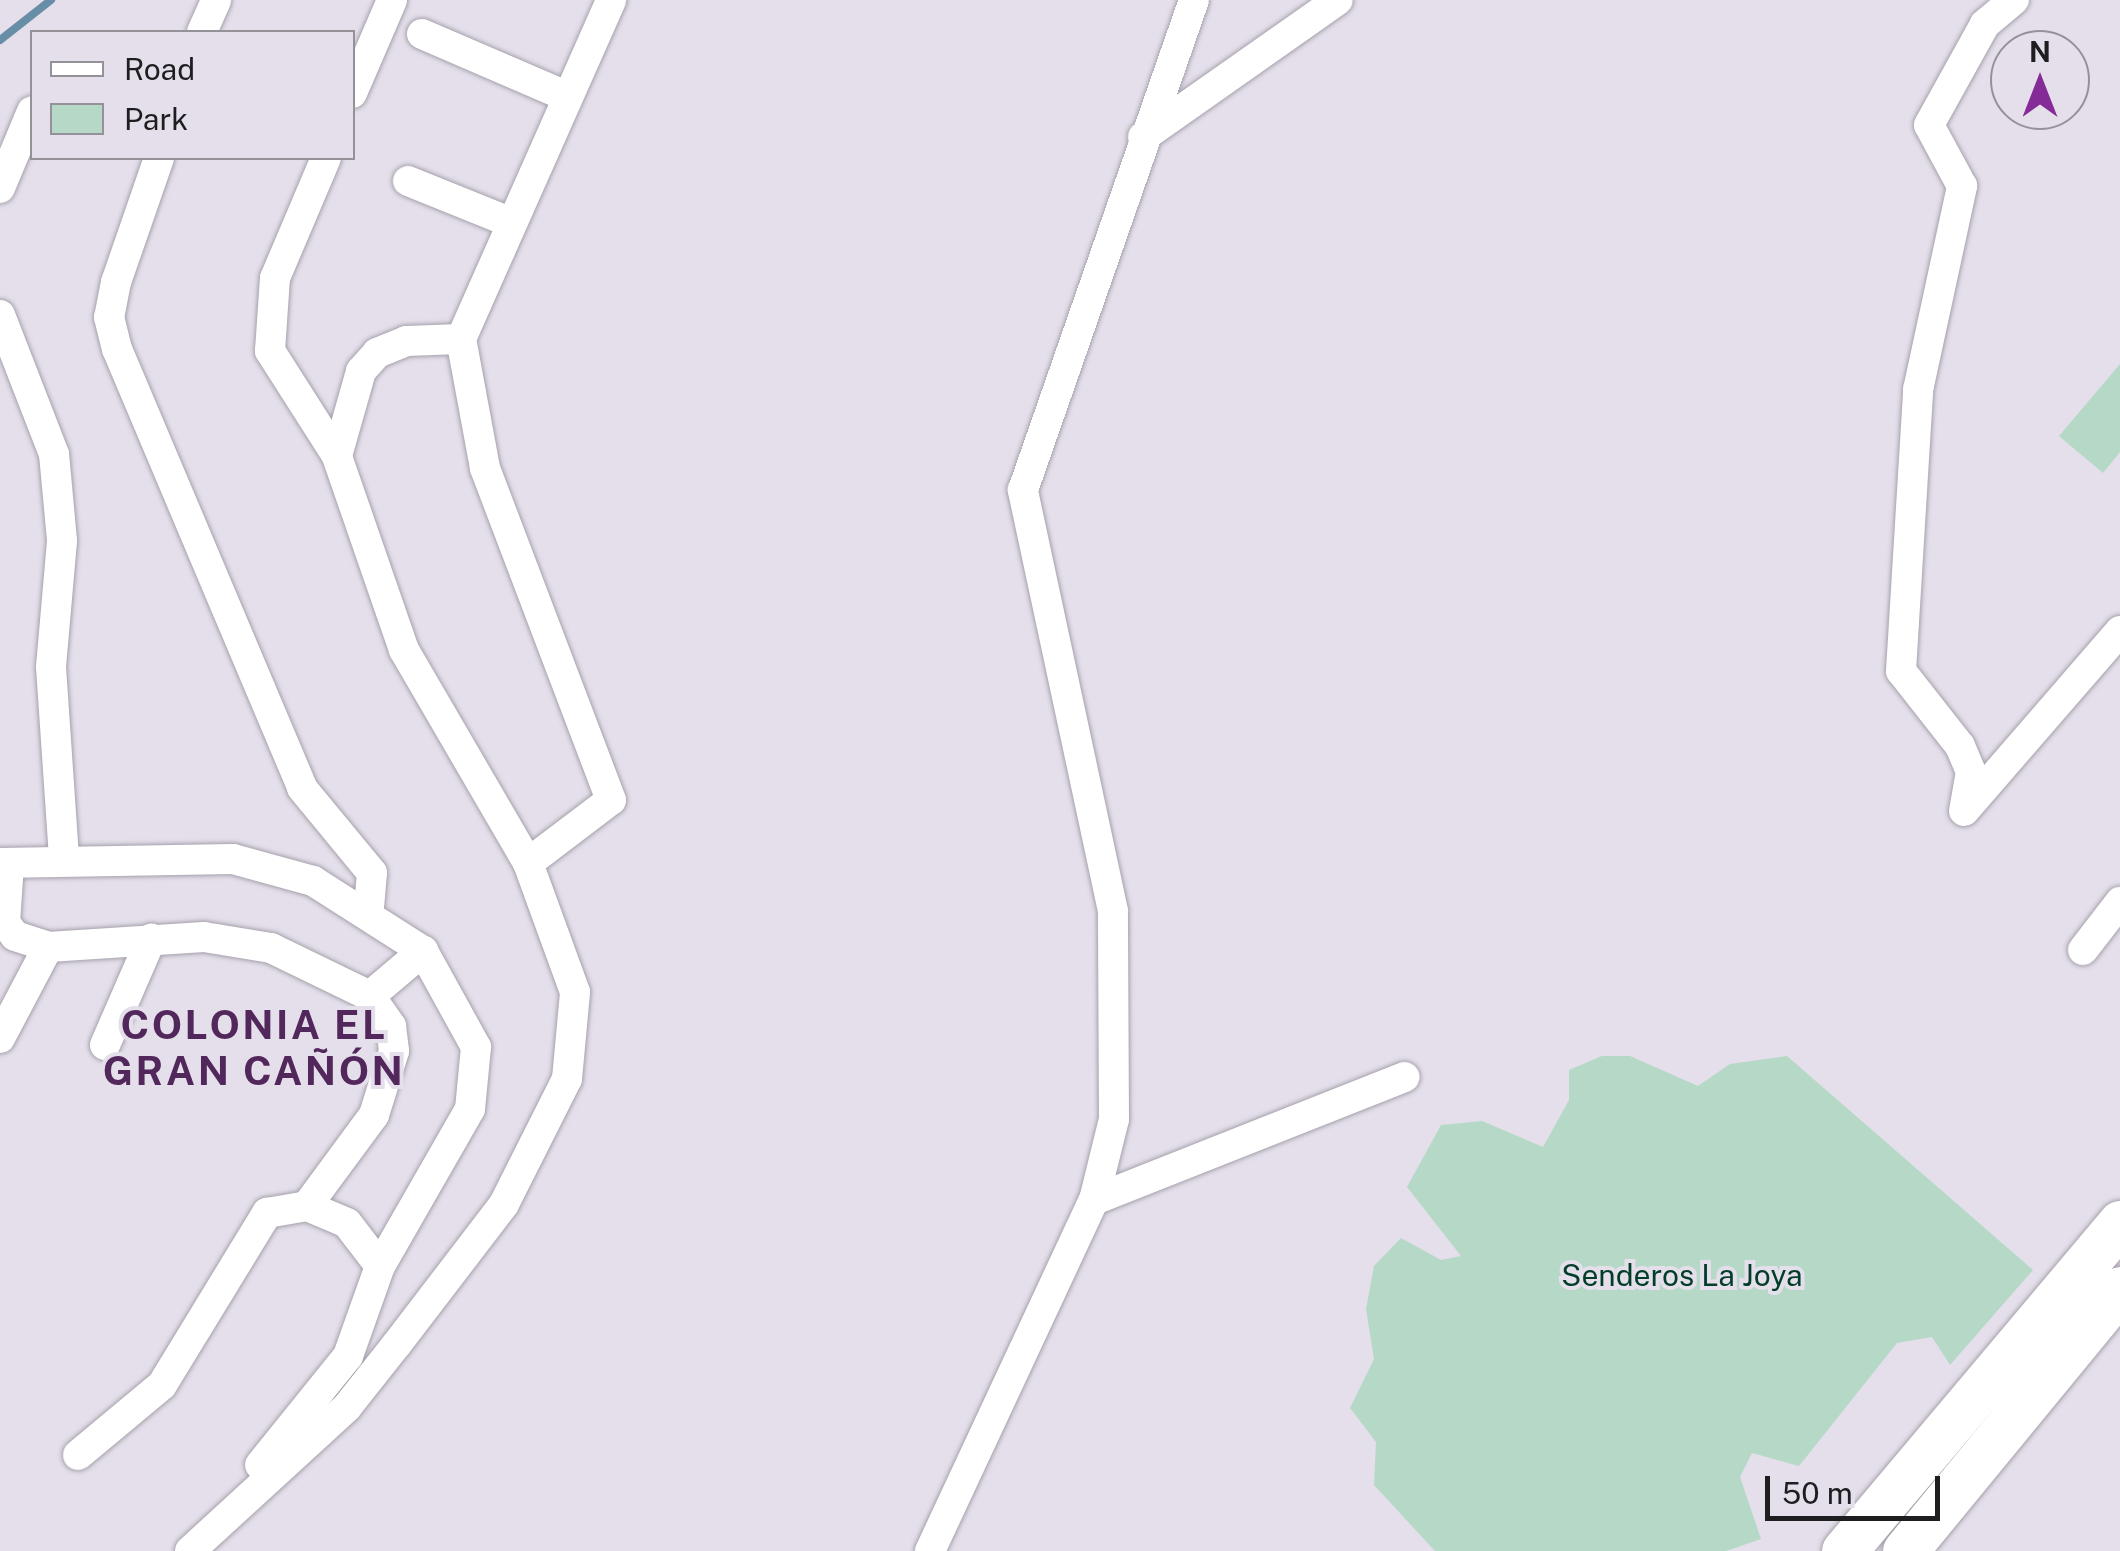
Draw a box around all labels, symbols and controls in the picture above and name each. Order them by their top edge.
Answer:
legend [30,30,355,160]
north arrow [1990,30,2090,130]
text: N [2029,35,2051,68]
text: Road [124,51,195,87]
text: Park [124,101,188,137]
district label: COLONIA EL GRAN CAÑÓN [103,1001,405,1095]
park label: Senderos La Joya [1561,1257,1803,1293]
scale bar [1770,1456,1945,1518]
text: 50 m [1782,1475,1853,1511]

